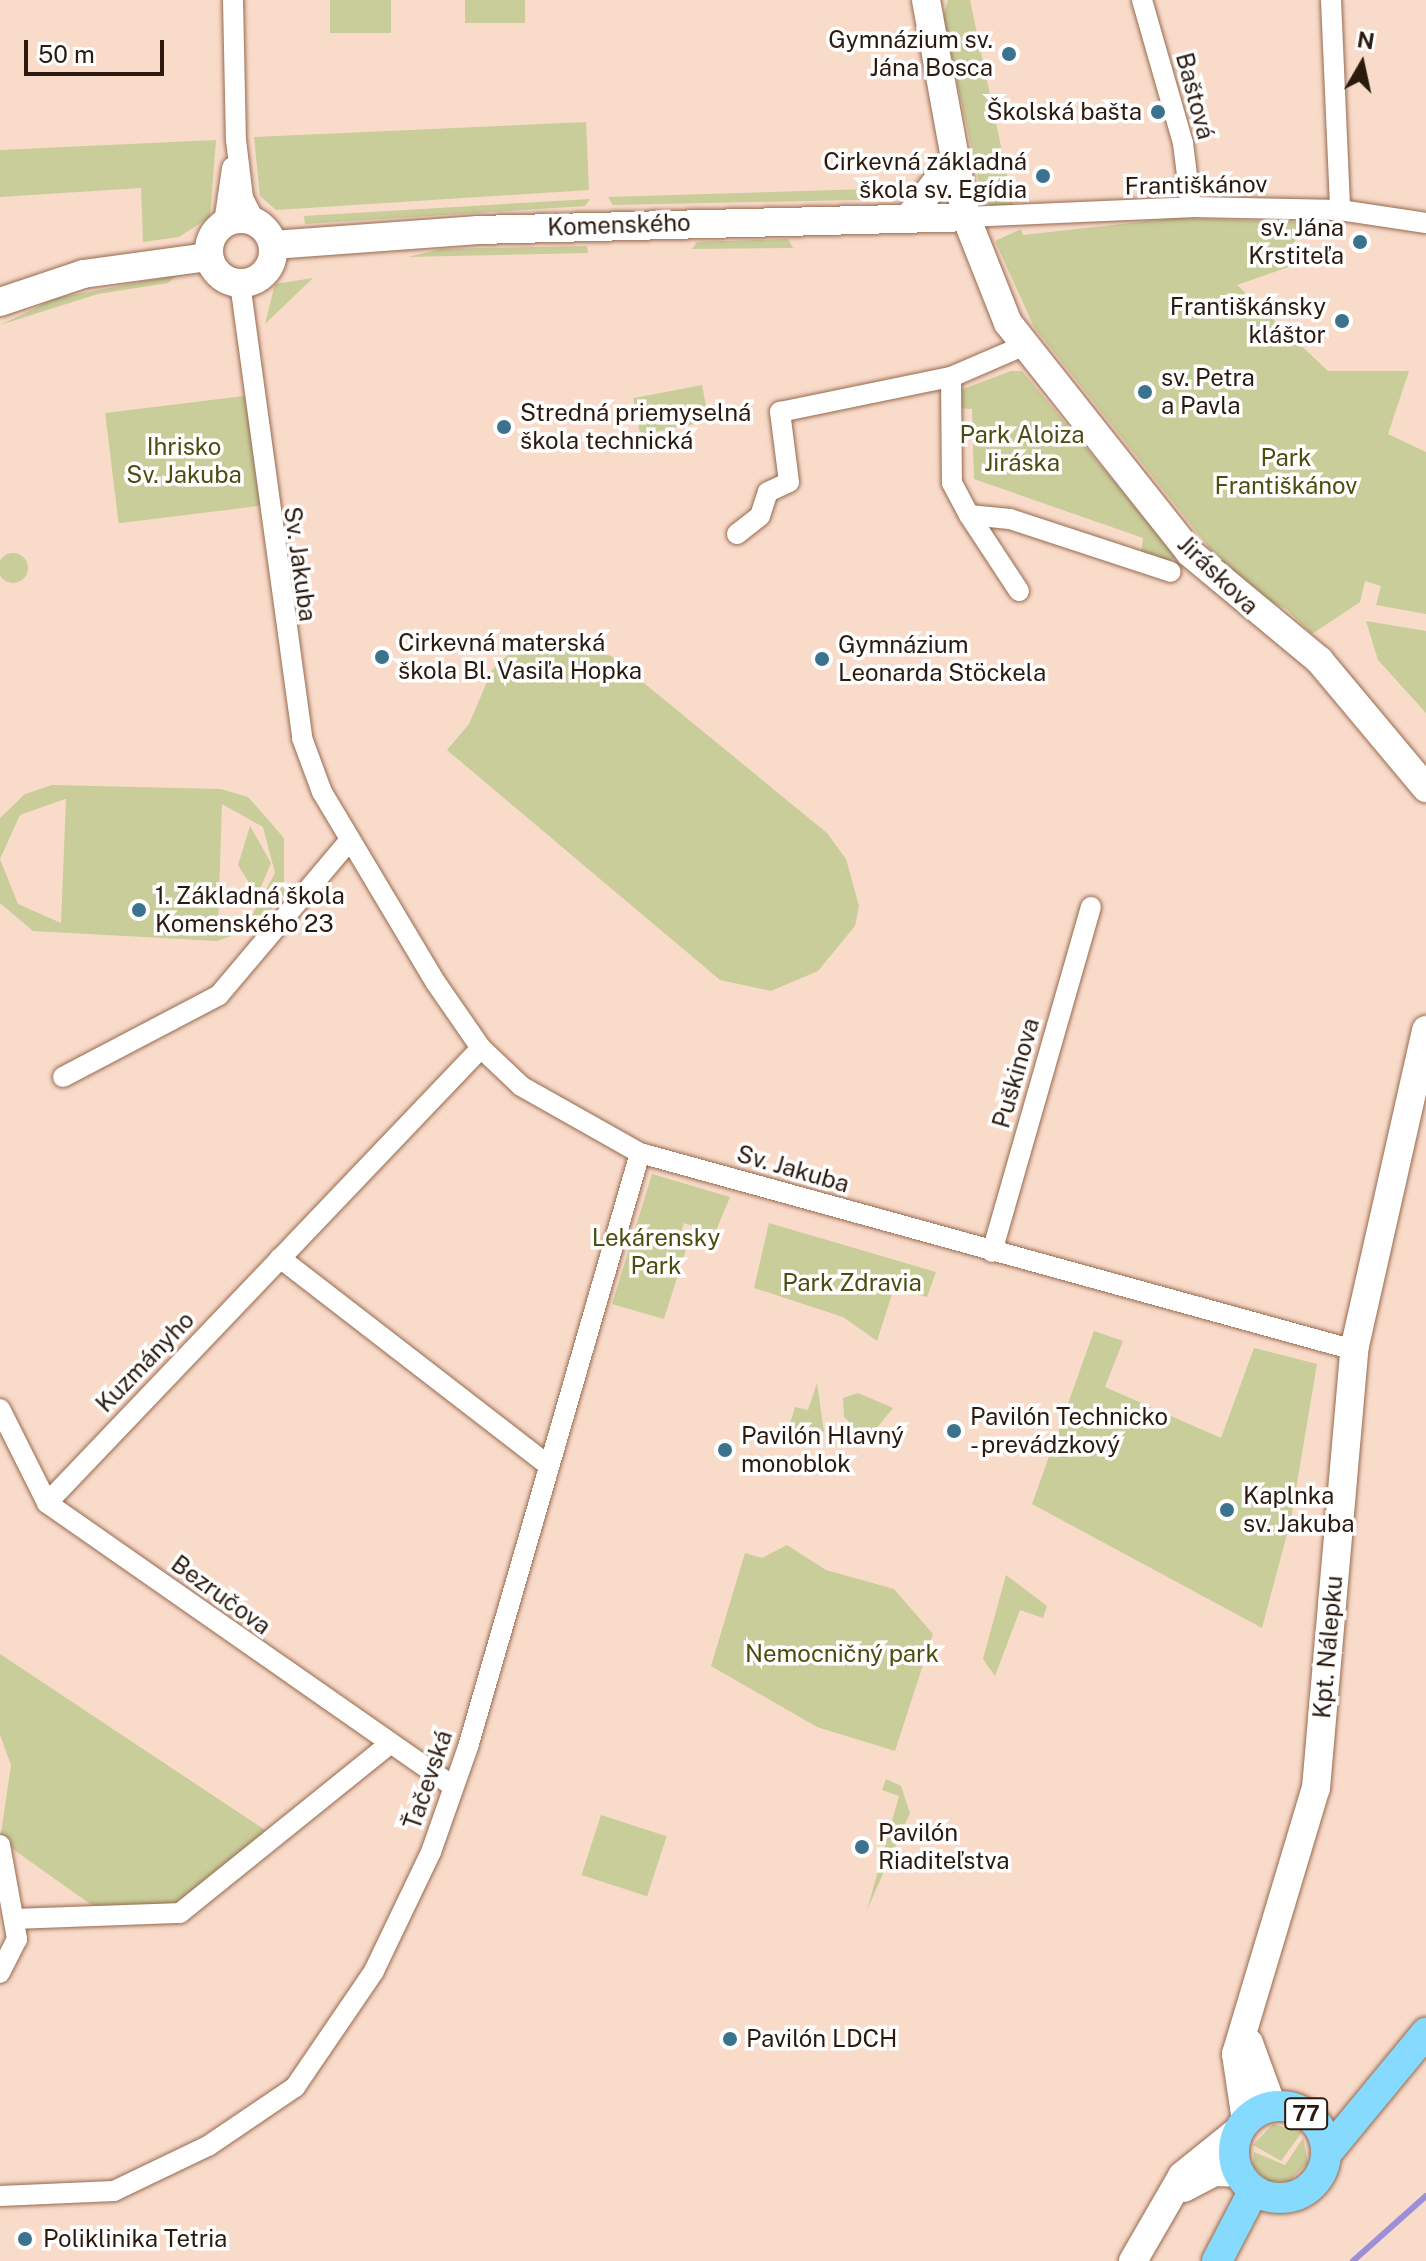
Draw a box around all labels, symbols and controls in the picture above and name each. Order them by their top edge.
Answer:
scale bar [28,24,168,74]
north arrow [1322,24,1402,104]
place label: Gymnázium sv. Jána Bosca [828,26,993,82]
text: N [1355,26,1376,54]
text: 50 m [38,40,95,68]
marker: Gymnázium sv. Jána Bosca [1000,45,1018,63]
street label: Baštová [1170,50,1220,142]
place label: Školská bašta [986,98,1142,126]
marker: Školská bašta [1149,103,1167,121]
place label: Cirkevná základná škola sv. Egídia [823,148,1027,204]
marker: Cirkevná základná škola sv. Egídia [1034,167,1052,185]
street label: Františkánov [1124,169,1268,201]
street label: Komenského [547,208,691,242]
place label: sv. Jána Krstiteľa [1248,214,1344,270]
marker: sv. Jána Krstiteľa [1351,233,1369,251]
place label: Františkánsky kláštor [1170,293,1326,349]
marker: Františkánsky kláštor [1333,312,1351,330]
place label: sv. Petra a Pavla [1161,364,1255,420]
marker: sv. Petra a Pavla [1136,383,1154,401]
place label: Stredná priemyselná škola technická [520,399,751,455]
marker: Stredná priemyselná škola technická [495,418,513,436]
park label: Park Aloiza Jiráska [959,421,1085,477]
park label: Ihrisko Sv. Jakuba [126,433,242,489]
park label: Park Františkánov [1215,444,1357,500]
street label: Sv. Jakuba [278,505,322,623]
street label: Jiráskova [1172,530,1264,620]
place label: Cirkevná materská škola Bl. Vasiľa Hopka [398,629,643,685]
place label: Gymnázium Leonarda Stöckela [838,631,1046,687]
marker: Cirkevná materská škola Bl. Vasiľa Hopka [373,648,391,666]
marker: Gymnázium Leonarda Stöckela [813,650,831,668]
place label: 1. Základná škola Komenského 23 [155,882,345,938]
marker: 1. Základná škola Komenského 23 [130,901,148,919]
street label: Puškinova [987,1015,1045,1131]
street label: Sv. Jakuba [733,1139,853,1199]
park label: Lekárensky Park [592,1224,720,1280]
park label: Park Zdravia [782,1269,922,1297]
street label: Kuzmányho [90,1306,200,1418]
place label: Pavilón Technicko - prevádzkový [970,1403,1168,1459]
place label: Pavilón Hlavný monoblok [741,1422,904,1478]
marker: Pavilón Technicko - prevádzkový [945,1422,963,1440]
marker: Pavilón Hlavný monoblok [716,1441,734,1459]
place label: Kaplnka sv. Jakuba [1243,1482,1355,1538]
marker: Kaplnka sv. Jakuba [1218,1501,1236,1519]
street label: Bezručova [166,1549,276,1641]
street label: Kpt. Nálepku [1307,1574,1349,1720]
park label: Nemocničný park [745,1640,939,1668]
street label: Ťačevská [398,1727,458,1833]
place label: Pavilón Riaditeľstva [878,1819,1010,1875]
marker: Pavilón Riaditeľstva [853,1838,871,1856]
place label: Pavilón LDCH [746,2025,897,2053]
marker: Pavilón LDCH [721,2030,739,2048]
road number: 77 [1284,2096,1328,2132]
place label: Poliklinika Tetria [43,2225,227,2253]
marker: Poliklinika Tetria [14,2228,36,2250]

